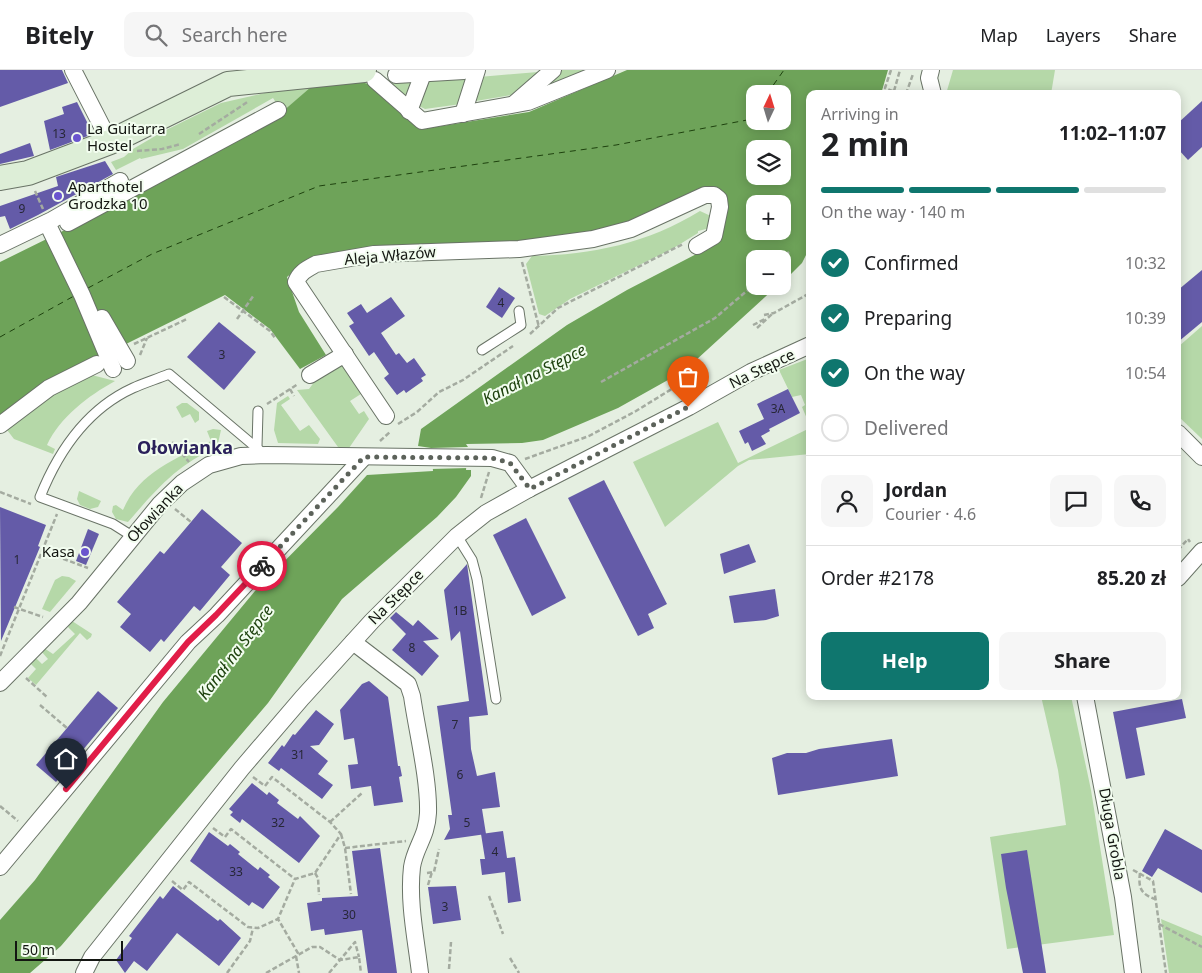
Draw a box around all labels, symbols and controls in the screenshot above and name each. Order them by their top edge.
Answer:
search box [124,12,474,57]
text: Bitely [25,18,94,51]
icon: search [142,21,170,49]
text: Search here [182,22,287,48]
text: Map [980,23,1018,47]
text: Layers [1046,23,1101,47]
text: Share [1129,23,1177,47]
north arrow [746,85,791,130]
map controls [746,85,791,295]
text: Arriving in [821,103,899,125]
place label: La Guitarra Hostel [87,118,166,155]
text: 11:02–11:07 [1059,120,1166,146]
text: 2 min [821,122,909,165]
house number: 13 [52,125,66,142]
marker: La Guitarra Hostel [71,132,83,144]
button: layers [746,140,791,185]
place label: Aparthotel Grodzka 10 [68,176,148,213]
marker: Aparthotel Grodzka 10 [52,190,64,202]
button: + [746,195,791,240]
house number: 9 [19,200,26,217]
text: On the way · 140 m [821,201,965,223]
street label: Aleja Włazów [343,241,437,269]
icon: check [821,249,849,277]
button: − [746,250,791,295]
text: Confirmed [864,250,959,276]
text: 10:32 [1125,252,1166,274]
house number: 4 [498,294,505,311]
icon: check [821,304,849,332]
text: Preparing [864,305,952,331]
text: 10:39 [1125,307,1166,329]
water label: Kanał na Stępce [479,339,589,409]
street label: Na Stępce [725,344,798,393]
house number: 3 [219,346,226,363]
pin [667,356,709,407]
icon: check [821,359,849,387]
text: On the way [864,360,965,386]
text: 10:54 [1125,362,1166,384]
icon: bag [674,363,702,391]
house number: 3A [771,400,786,417]
text: Delivered [864,415,949,441]
district label: Ołowianka [137,435,233,459]
button: person [821,475,873,527]
button: chat [1050,475,1102,527]
button: phone [1114,475,1166,527]
text: Jordan [885,477,947,503]
street label: Ołowianka [122,478,187,546]
text: Courier · 4.6 [885,503,976,525]
place label: Kasa [42,541,75,561]
courier [237,541,287,591]
marker: Kasa [79,546,91,558]
house number: 1 [14,551,20,568]
icon: bike [248,552,276,580]
street label: Na Stępce [363,564,427,628]
text: Order #2178 [821,565,934,591]
text: 85.20 zł [1097,565,1166,591]
water label: Kanał na Stępce [192,600,278,704]
house number: 1B [453,602,468,619]
button: Help [821,632,989,690]
button: Share [999,632,1166,690]
house number: 8 [409,639,416,656]
house number: 7 [452,716,459,733]
pin [45,738,87,789]
icon: home [52,745,80,773]
house number: 31 [291,746,305,763]
house number: 6 [457,766,464,783]
street label: Długa Grobla [1095,786,1131,881]
house number: 32 [271,814,285,831]
house number: 5 [464,814,471,831]
house number: 4 [492,843,499,860]
house number: 33 [229,863,243,880]
house number: 3 [442,898,449,915]
house number: 30 [342,906,356,923]
scale bar [15,938,122,961]
text: 50 m [22,940,55,959]

